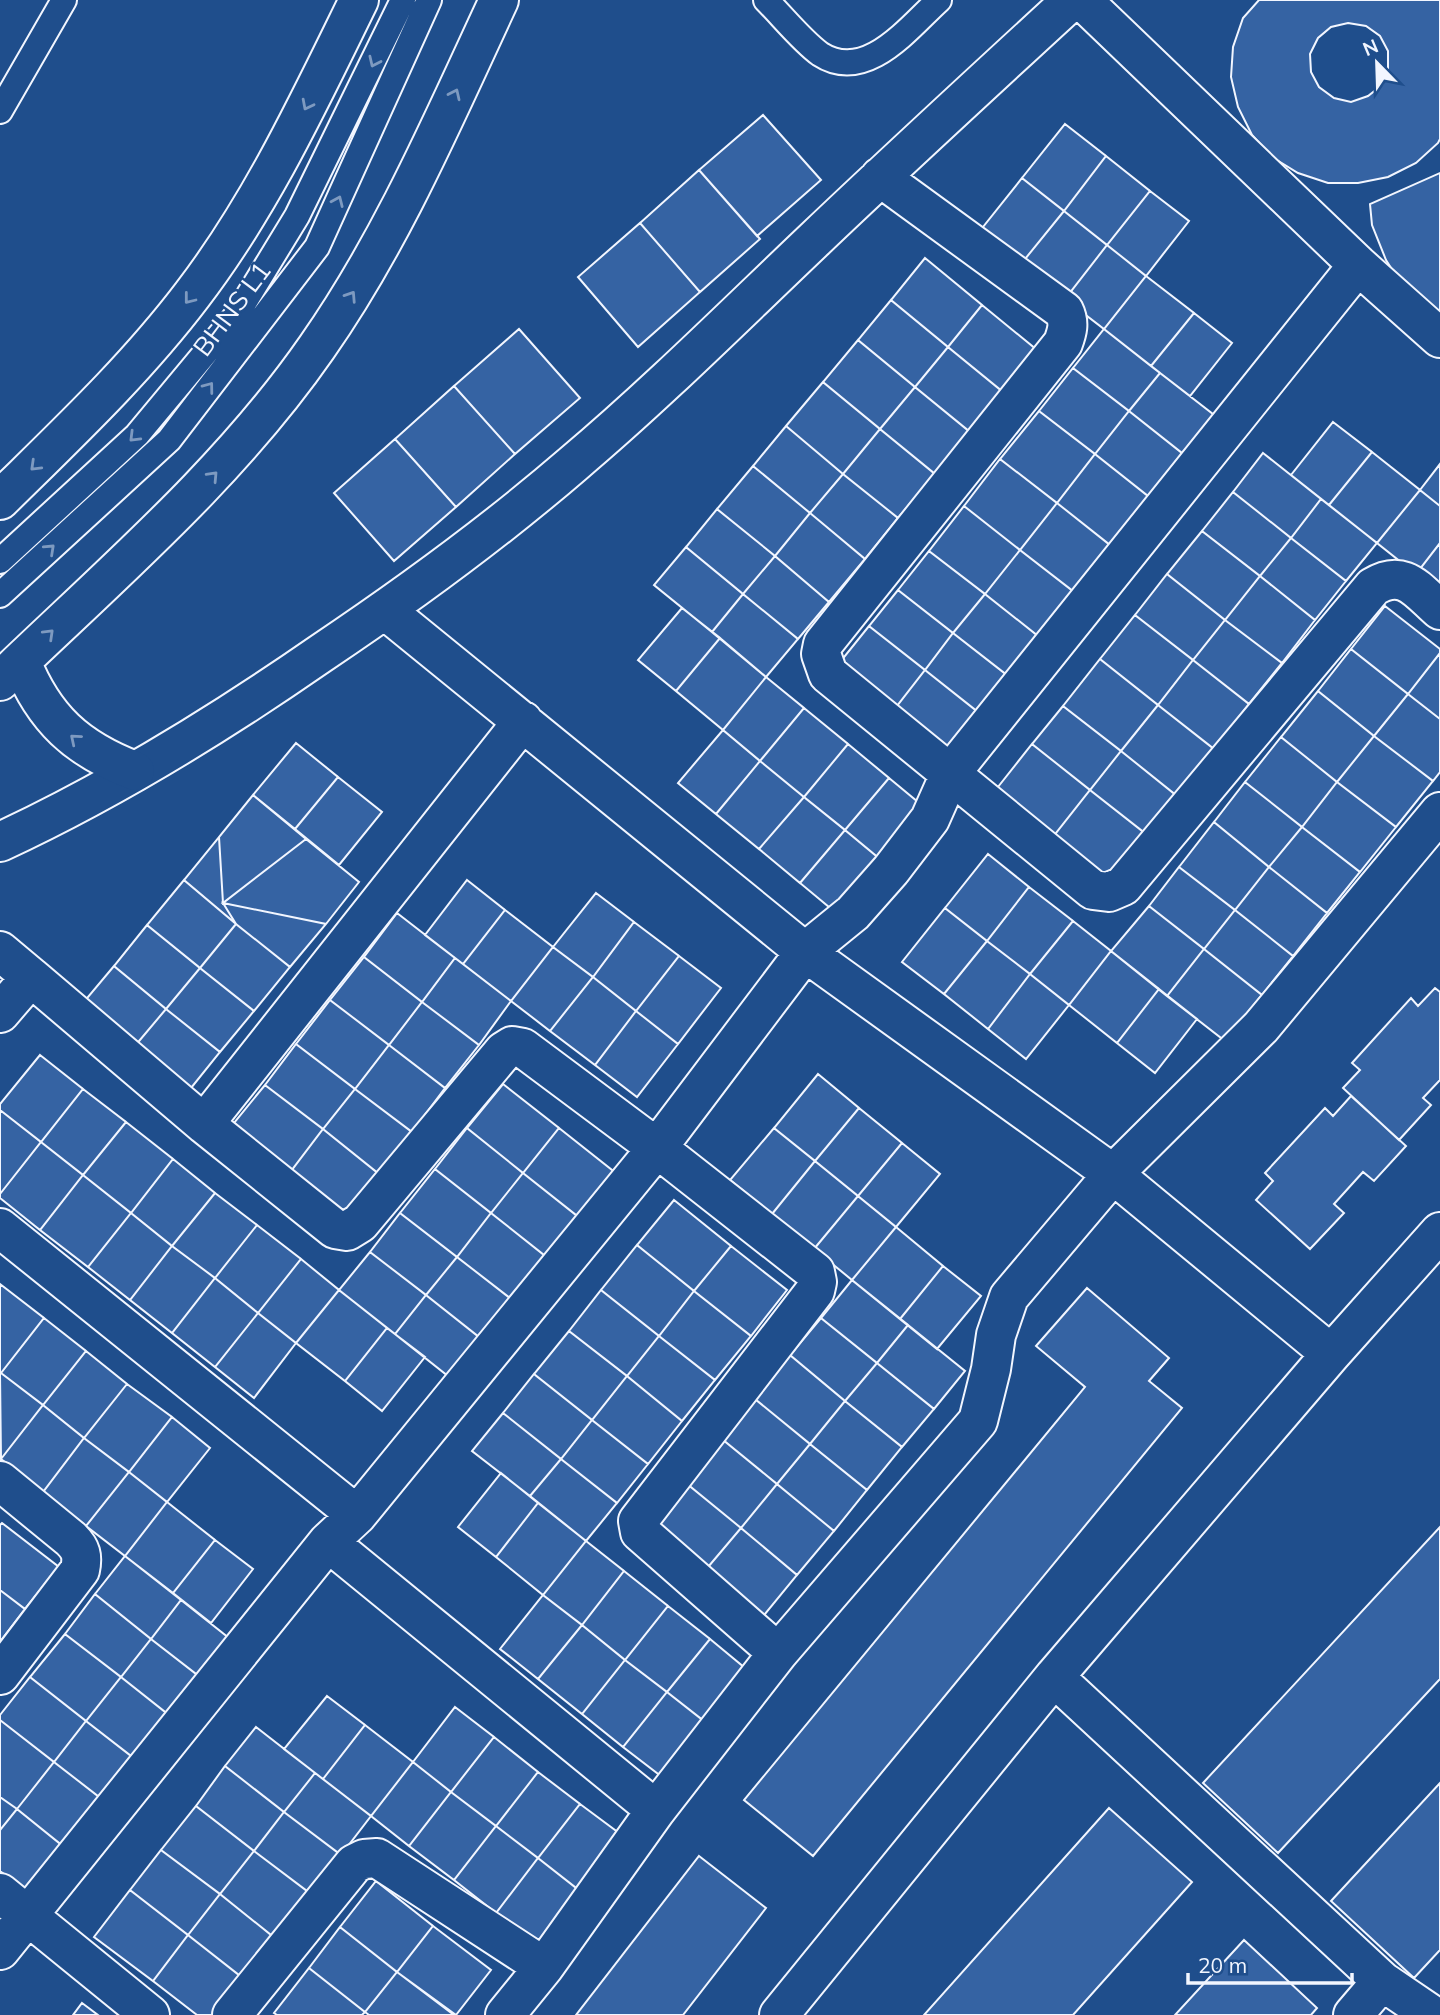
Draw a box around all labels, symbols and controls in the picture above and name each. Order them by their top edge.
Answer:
north arrow [1342,28,1412,98]
text: N [1359,34,1382,61]
one-way arrow [368,55,382,67]
one-way arrow [447,89,461,101]
one-way arrow [302,98,316,110]
one-way arrow [330,195,344,208]
street label: BHNS L1 [185,255,278,362]
one-way arrow [342,290,355,303]
one-way arrow [184,291,197,304]
one-way arrow [201,383,214,395]
one-way arrow [129,429,142,442]
one-way arrow [30,458,43,471]
one-way arrow [204,471,217,484]
one-way arrow [42,545,55,557]
one-way arrow [41,630,54,643]
one-way arrow [70,735,83,747]
scale bar [1188,1941,1352,1985]
text: 20 m [1198,1952,1247,1978]

